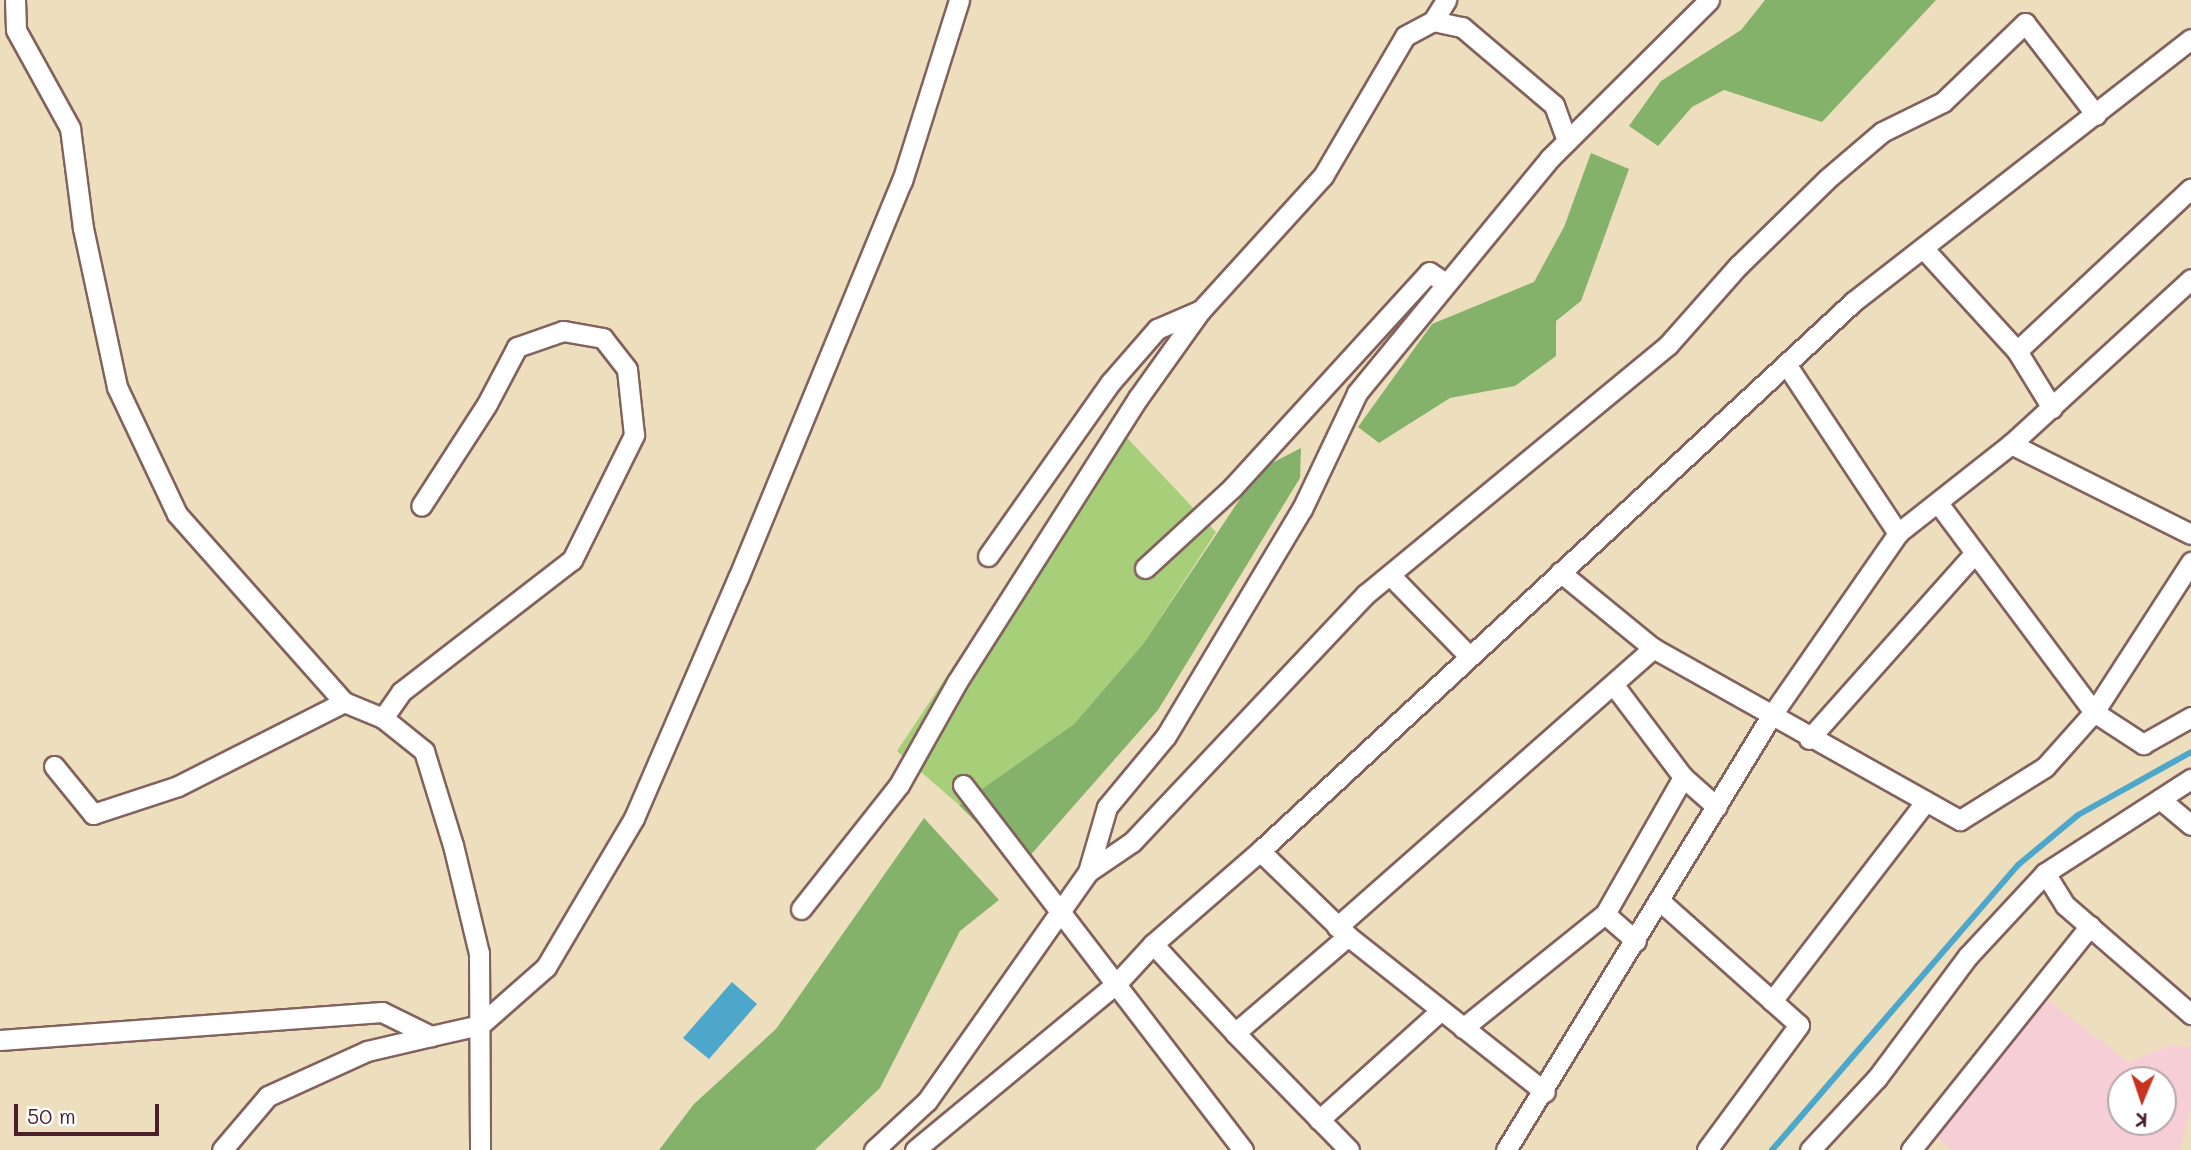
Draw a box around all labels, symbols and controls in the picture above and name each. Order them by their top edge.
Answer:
north arrow [2107,1066,2177,1136]
scale bar [18,1090,163,1134]
text: 50 m [27,1102,76,1129]
text: K [2135,1108,2148,1133]

